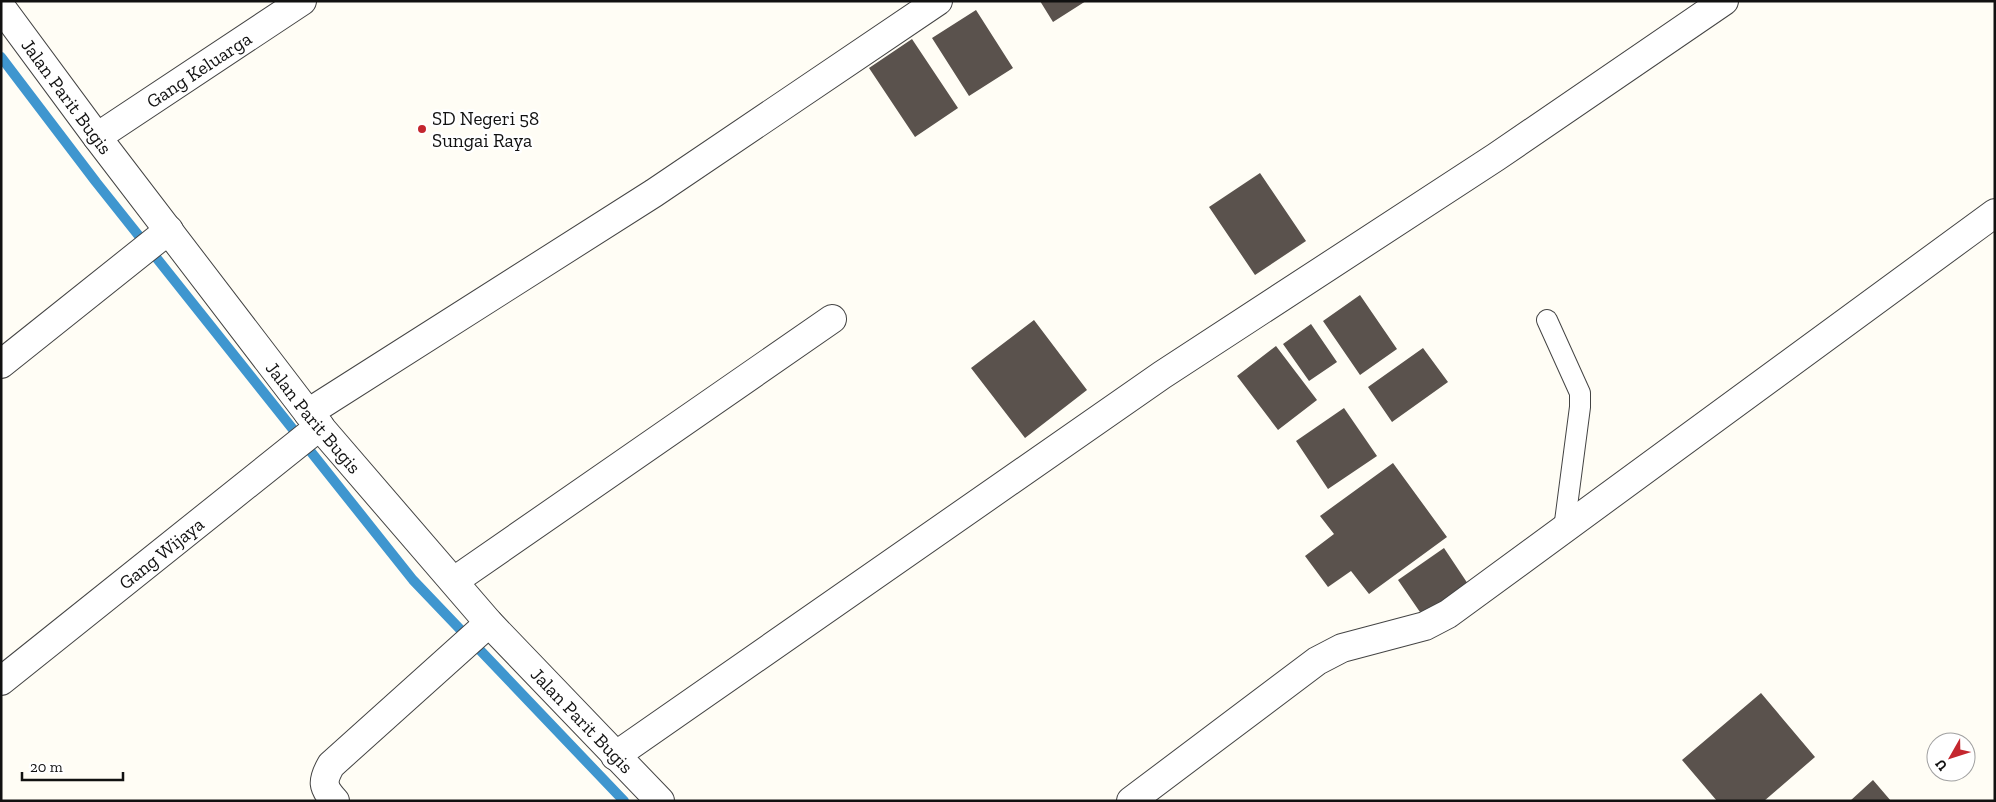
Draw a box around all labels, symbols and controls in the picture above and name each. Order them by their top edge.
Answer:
street label: Gang Keluarga [142,26,256,113]
street label: Jalan Parit Bugis [17,34,117,158]
place label: SD Negeri 58 Sungai Raya [432,107,539,152]
marker: SD Negeri 58 Sungai Raya [416,123,428,135]
street label: Jalan Parit Bugis [261,357,366,478]
street label: Gang Wijaya [114,512,208,594]
street label: Jalan Parit Bugis [526,663,638,778]
north arrow [1926,732,1976,782]
scale bar [22,750,124,782]
text: U [1932,756,1951,774]
text: 20 m [30,758,63,776]

